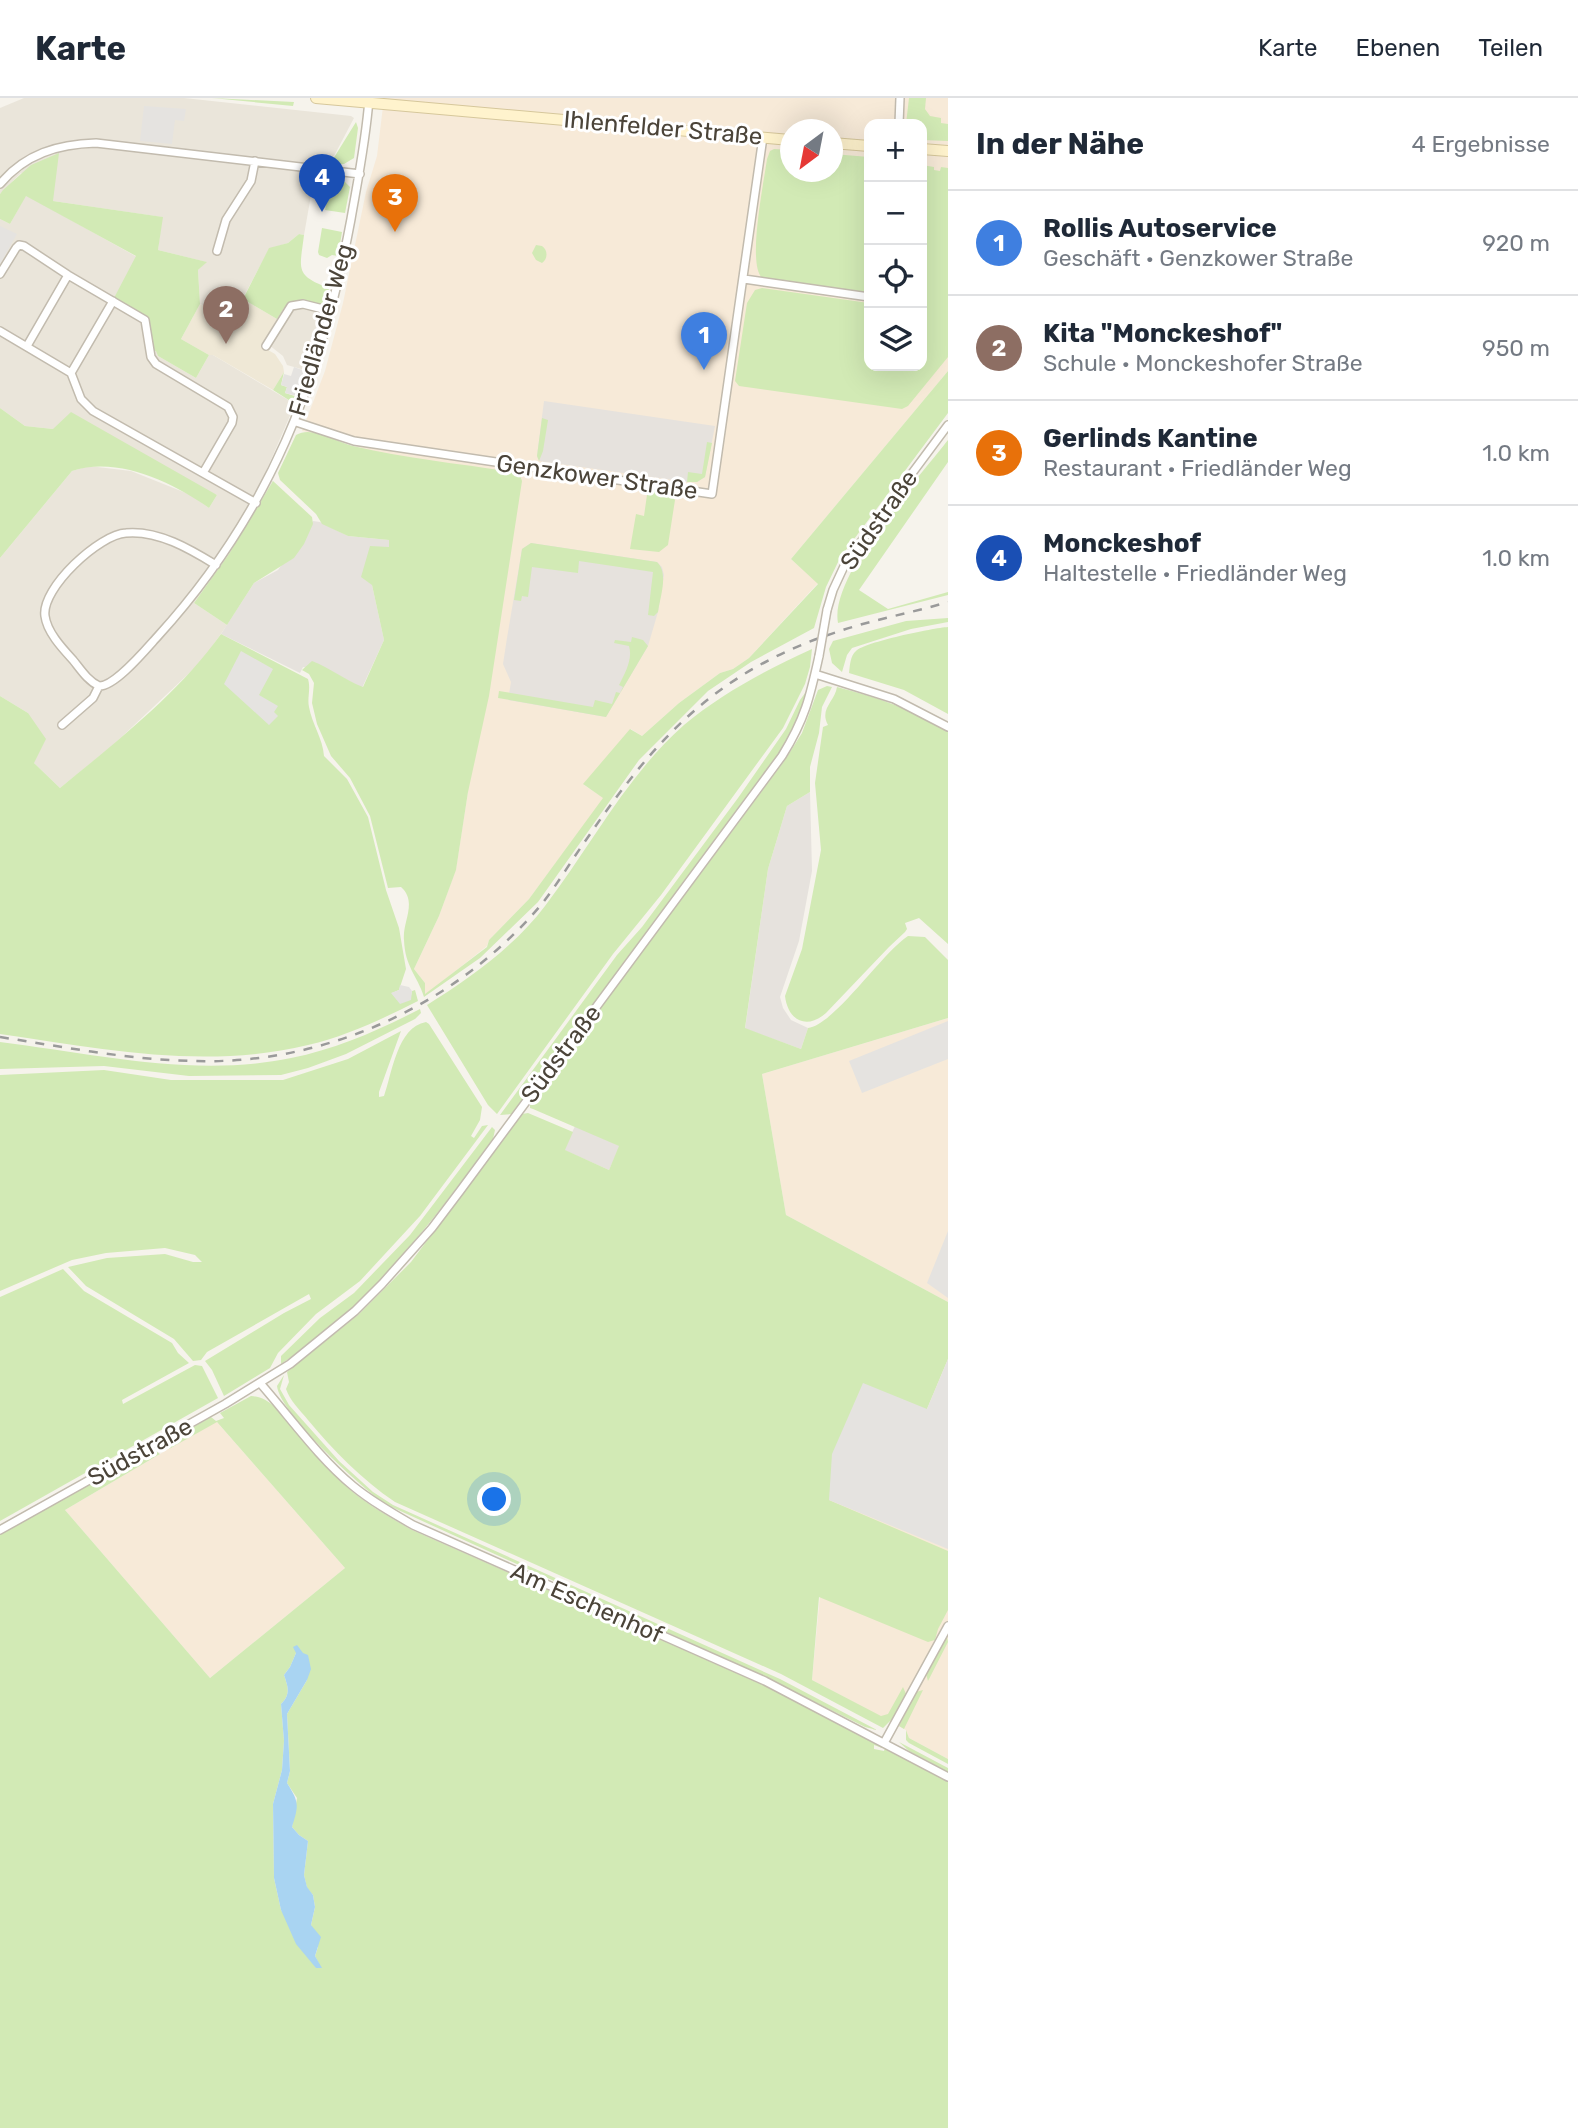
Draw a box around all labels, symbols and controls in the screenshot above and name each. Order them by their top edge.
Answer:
text: Karte [35,29,126,68]
text: Karte [1258,34,1318,62]
text: Ebenen [1356,34,1440,62]
text: Teilen [1478,34,1543,62]
street label: Ihlenfelder Straße [563,105,763,151]
north arrow [780,119,843,182]
map controls [864,119,927,371]
button: + [864,119,927,182]
text: In der Nähe [976,126,1144,162]
text: 4 Ergebnisse [1412,130,1550,158]
pin: 4 [299,154,345,212]
pin: 3 [372,174,418,232]
button: − [864,182,927,245]
text: Rollis Autoservice [1043,213,1277,244]
text: 1 [993,229,1005,257]
text: 920 m [1482,229,1550,257]
street label: Friedländer Weg [283,240,359,420]
text: Geschäft · Genzkower Straße [1043,244,1354,272]
button: locate [864,245,927,308]
pin: 2 [203,286,249,344]
button: layers [864,308,927,371]
pin: 1 [681,312,727,370]
text: Kita "Monckeshof" [1043,318,1282,349]
text: 2 [992,334,1006,362]
text: 950 m [1482,334,1550,362]
text: Schule · Monckeshofer Straße [1043,349,1363,377]
text: Gerlinds Kantine [1043,423,1258,454]
text: 3 [991,439,1007,467]
text: 1.0 km [1482,439,1550,467]
street label: Genzkower Straße [495,449,699,505]
text: Restaurant · Friedländer Weg [1043,454,1352,482]
street label: Südstraße [835,465,923,575]
text: Monckeshof [1043,528,1201,559]
text: 4 [991,544,1007,572]
text: 1.0 km [1482,544,1550,572]
text: Haltestelle · Friedländer Weg [1043,559,1347,587]
street label: Südstraße [515,1000,607,1108]
street label: Südstraße [83,1412,197,1492]
your location [477,1482,511,1516]
street label: Am Eschenhof [507,1557,668,1649]

